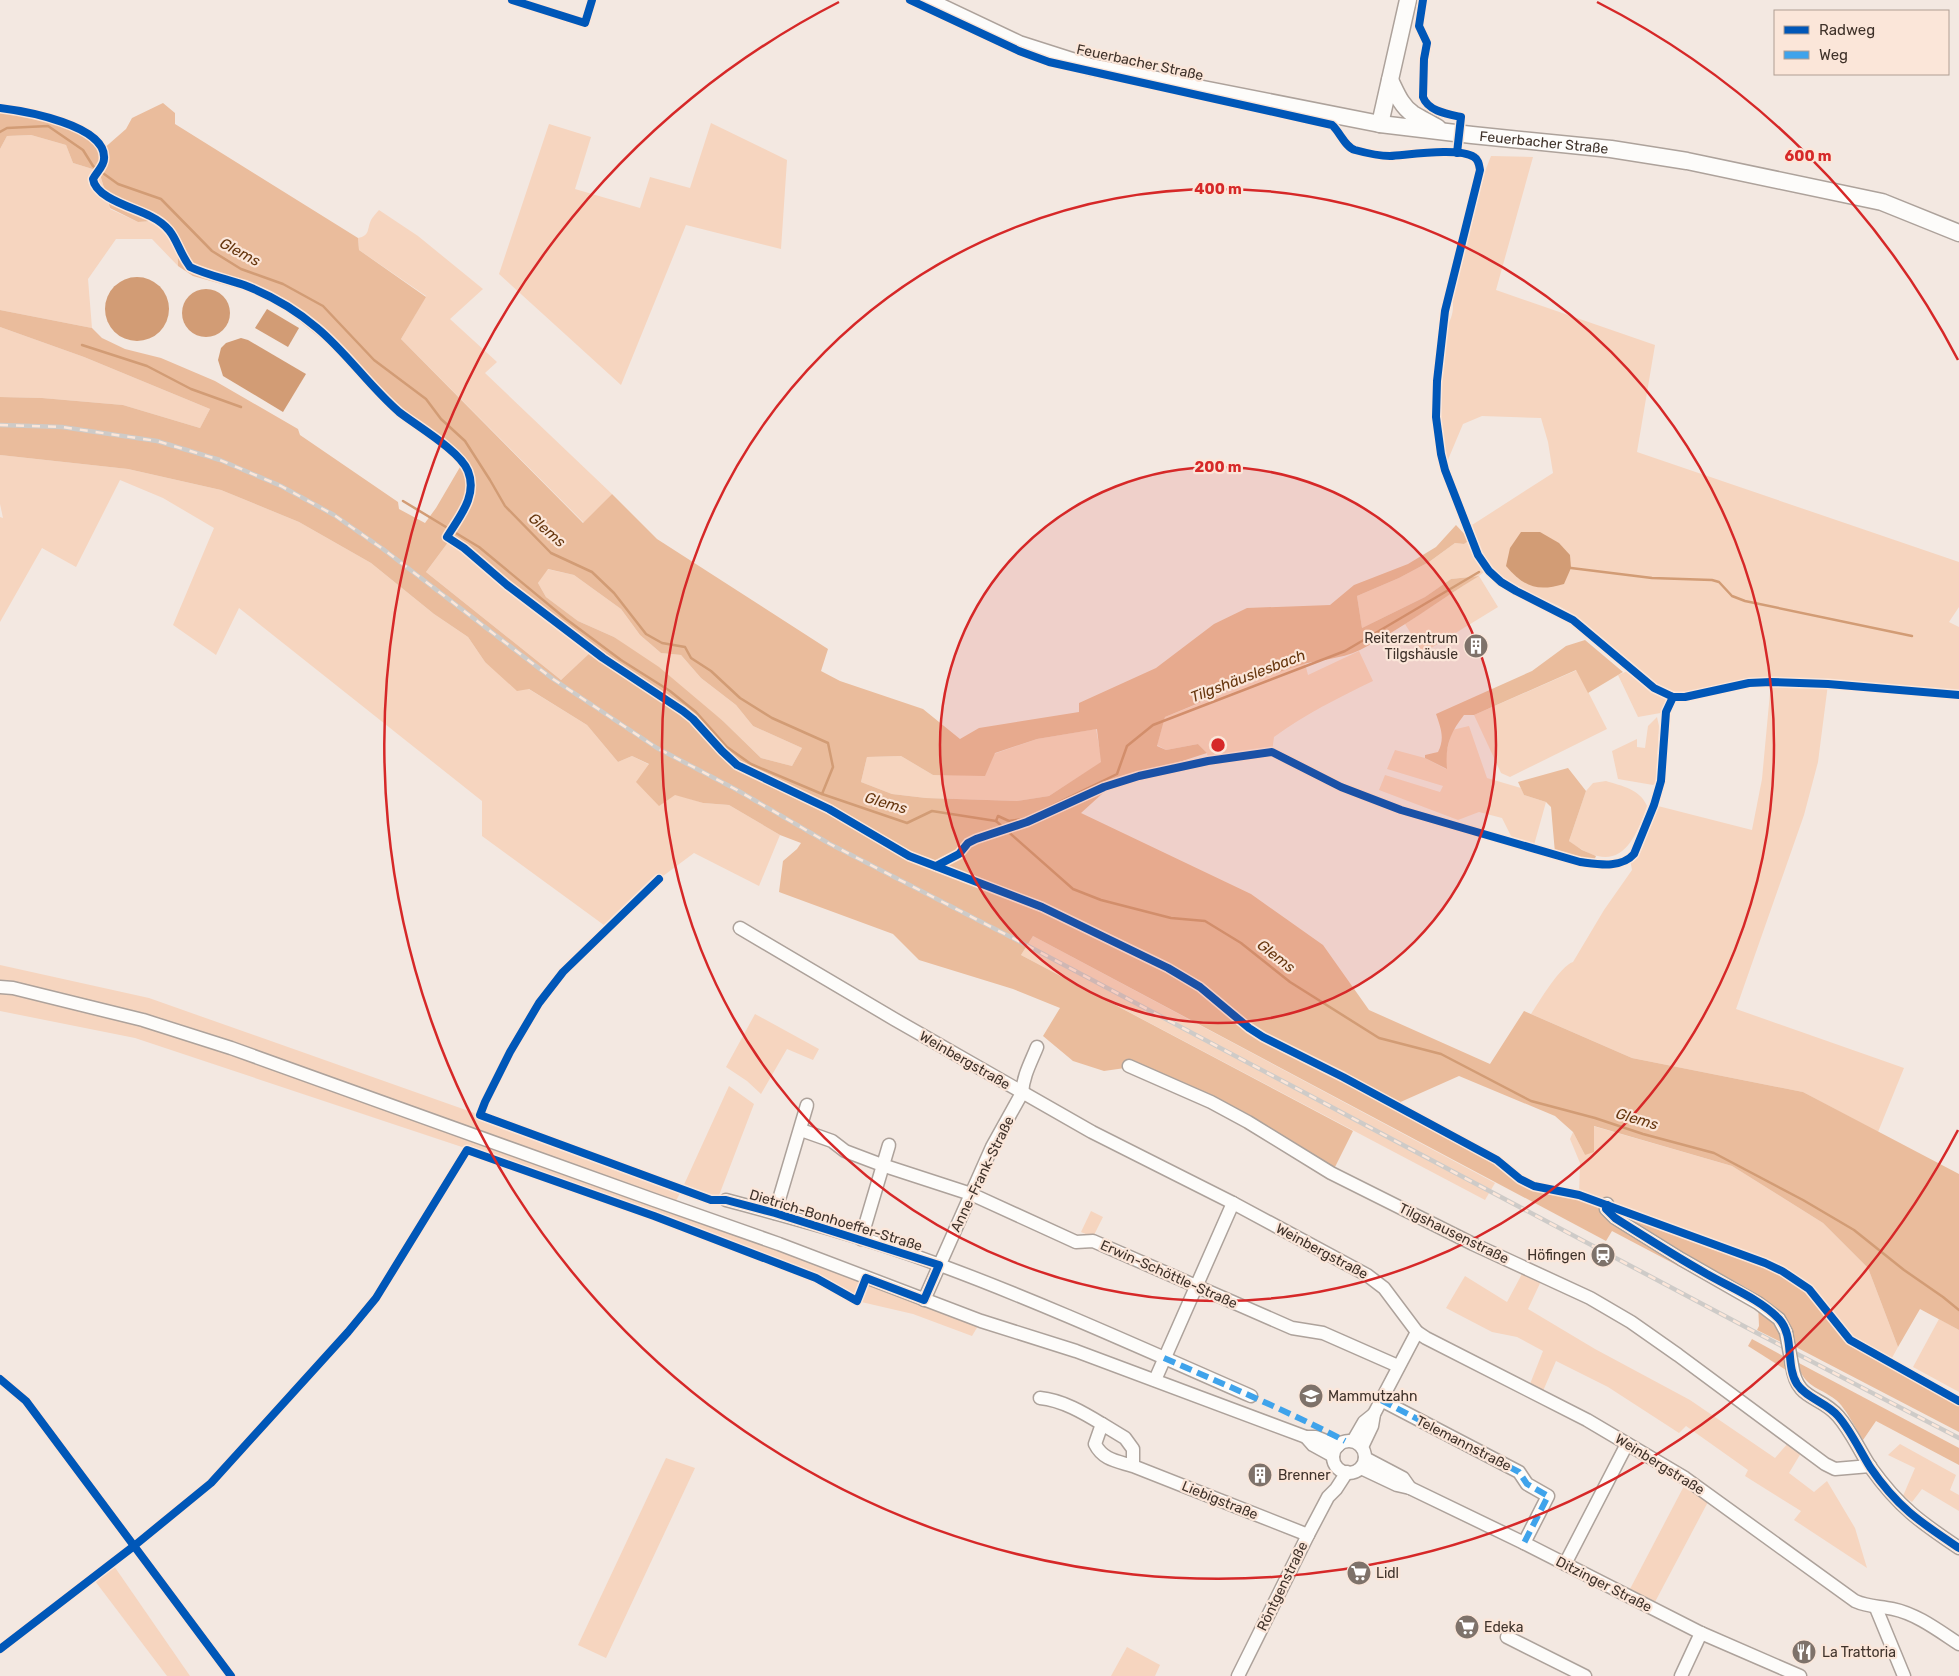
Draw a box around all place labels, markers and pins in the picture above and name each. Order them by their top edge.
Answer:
place label: Reiterzentrum Tilgshäusle [1364,630,1458,663]
building icon: Reiterzentrum Tilgshäusle [1463,633,1489,659]
centre of rings [1209,736,1227,754]
station icon: Höfingen [1590,1242,1616,1268]
place label: Höfingen [1527,1247,1586,1264]
school or university icon: Mammutzahn [1298,1383,1324,1409]
place label: Mammutzahn [1328,1388,1418,1405]
building icon: Brenner [1247,1462,1273,1488]
place label: Brenner [1278,1467,1331,1484]
supermarket icon: Lidl [1346,1560,1372,1586]
place label: Lidl [1376,1565,1399,1582]
supermarket icon: Edeka [1454,1614,1480,1640]
place label: Edeka [1484,1619,1523,1636]
restaurant icon: La Trattoria [1791,1639,1817,1665]
place label: La Trattoria [1822,1644,1896,1661]

